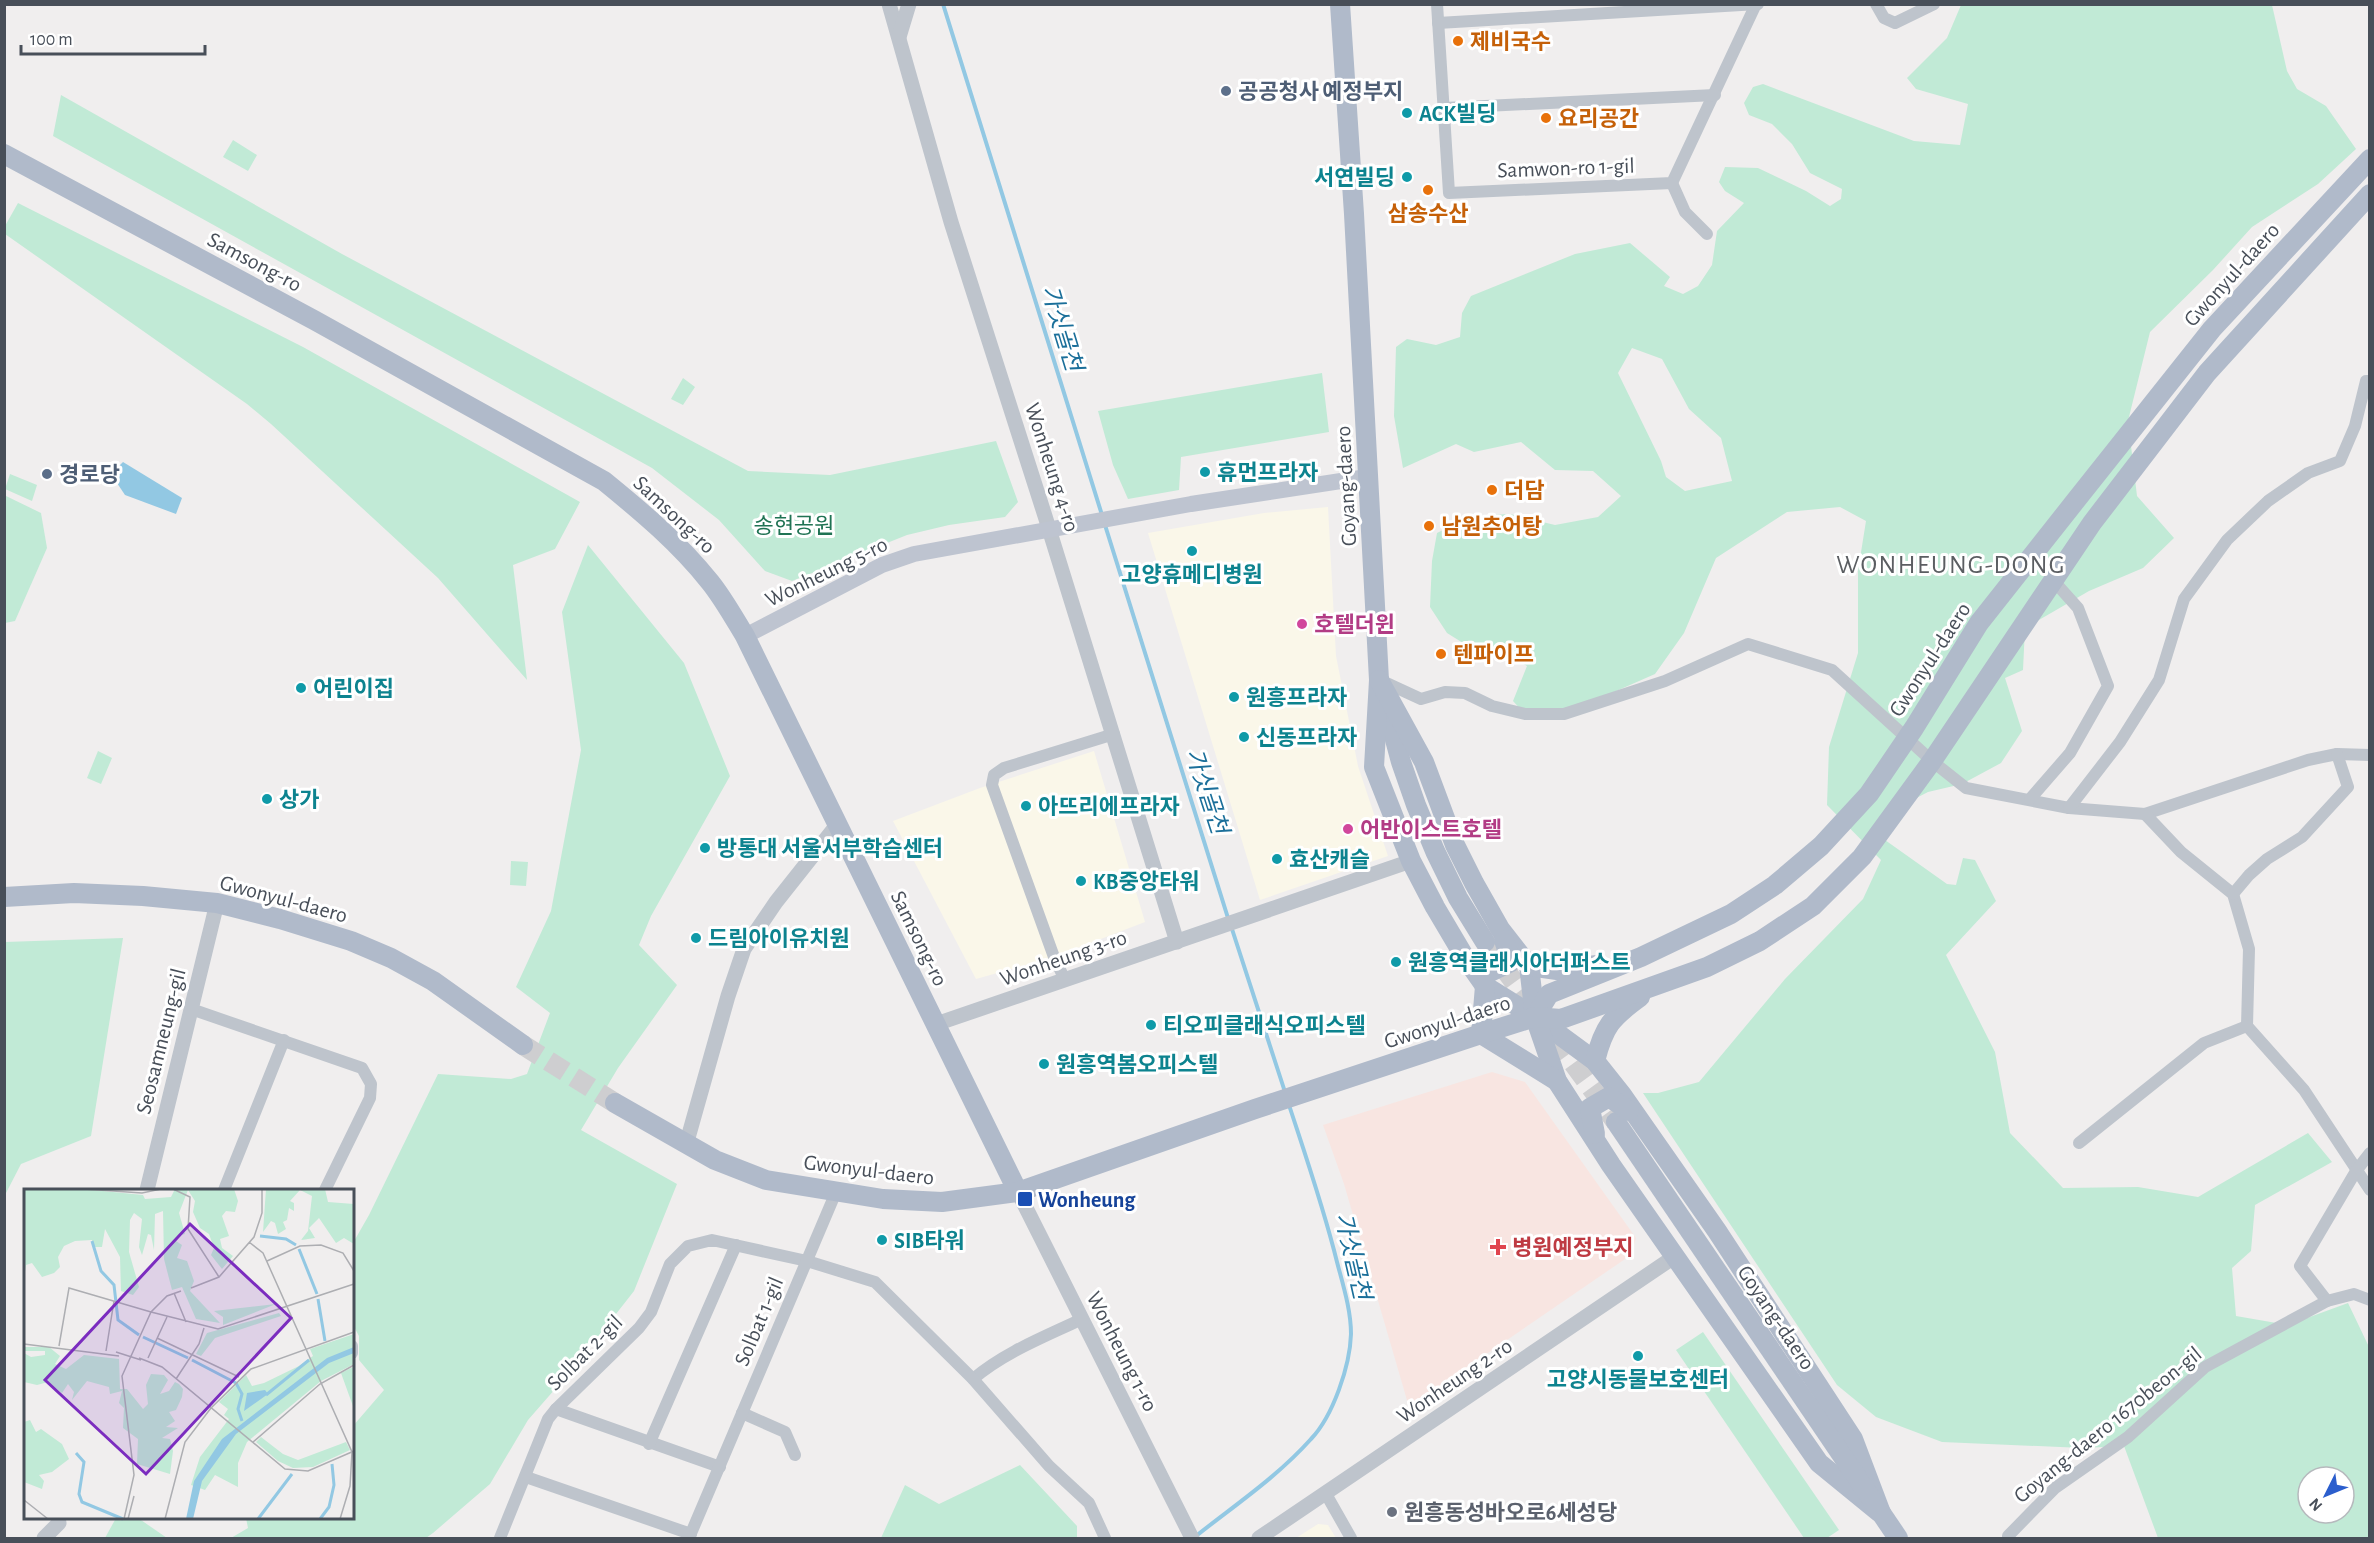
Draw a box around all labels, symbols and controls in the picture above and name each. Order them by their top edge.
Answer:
scale bar [21,18,206,56]
place label: 제비국수 [1470,30,1551,53]
text: 100 m [30,31,73,49]
marker: 제비국수 [1451,34,1465,48]
place label: 공공청사 예정부지 [1238,80,1403,103]
marker: 공공청사 예정부지 [1219,84,1233,98]
place label: ACK빌딩 [1419,102,1497,125]
marker: ACK빌딩 [1400,106,1414,120]
place label: 요리공간 [1558,107,1639,130]
marker: 요리공간 [1539,111,1553,125]
street label: Samwon-ro 1-gil [1497,155,1635,181]
place label: 서연빌딩 [1314,166,1395,189]
marker: 서연빌딩 [1400,170,1414,184]
marker: 삼송수산 [1421,183,1435,197]
place label: 삼송수산 [1388,202,1468,225]
street label: Gwonyul-daero [2180,219,2284,331]
street label: Samsong-ro [204,228,305,296]
water label: 가싯골천 [1037,282,1087,377]
street label: Wonheung 4-ro [1021,400,1083,534]
street label: Goyang-daero [1332,425,1360,547]
place label: 휴먼프라자 [1217,461,1318,484]
place label: 경로당 [59,463,120,486]
marker: 휴먼프라자 [1198,465,1212,479]
marker: 경로당 [40,467,54,481]
street label: Samsong-ro [629,472,719,558]
place label: 더담 [1504,479,1544,502]
marker: 더담 [1485,483,1499,497]
park label: 송현공원 [754,514,834,537]
place label: 남원추어탕 [1441,515,1542,538]
marker: 남원추어탕 [1422,519,1436,533]
street label: Wonheung 5-ro [762,533,891,611]
marker: 고양휴메디병원 [1185,544,1199,558]
district label: WONHEUNG-DONG [1836,552,2066,578]
place label: 고양휴메디병원 [1121,563,1263,586]
street label: Gwonyul-daero [1885,599,1975,721]
place label: 호텔더윈 [1314,613,1395,636]
marker: 호텔더윈 [1295,617,1309,631]
place label: 텐파이프 [1453,643,1534,666]
marker: 텐파이프 [1434,647,1448,661]
place label: 어린이집 [313,677,394,700]
marker: 어린이집 [294,681,308,695]
place label: 원흥프라자 [1246,686,1347,709]
marker: 원흥프라자 [1227,690,1241,704]
place label: 신동프라자 [1256,726,1357,749]
marker: 신동프라자 [1237,730,1251,744]
water label: 가싯골천 [1181,745,1233,840]
place label: 상가 [279,788,319,811]
marker: 상가 [260,792,274,806]
place label: 아뜨리에프라자 [1038,795,1180,818]
marker: 아뜨리에프라자 [1019,799,1033,813]
place label: 어반이스트호텔 [1360,818,1502,841]
marker: 어반이스트호텔 [1341,822,1355,836]
place label: 방통대 서울서부학습센터 [717,837,943,860]
marker: 방통대 서울서부학습센터 [698,841,712,855]
place label: 효산캐슬 [1289,848,1370,871]
marker: 효산캐슬 [1270,852,1284,866]
place label: KB중앙타워 [1093,870,1200,893]
street label: Gwonyul-daero [218,871,350,927]
marker: KB중앙타워 [1074,874,1088,888]
street label: Samsong-ro [887,887,952,990]
street label: Wonheung 3-ro [997,926,1130,990]
place label: 드림아이유치원 [708,927,850,950]
marker: 드림아이유치원 [689,931,703,945]
place label: 원흥역클래시아더퍼스트 [1408,951,1631,974]
marker: 원흥역클래시아더퍼스트 [1389,955,1403,969]
street label: Seosamneung-gil [132,966,190,1116]
street label: Gwonyul-daero [1382,991,1513,1053]
place label: 티오피클래식오피스텔 [1163,1014,1365,1037]
marker: 티오피클래식오피스텔 [1144,1018,1158,1032]
place label: 원흥역봄오피스텔 [1056,1053,1218,1076]
marker: 원흥역봄오피스텔 [1037,1057,1051,1071]
street label: Gwonyul-daero [802,1151,935,1189]
inset map [24,1189,354,1519]
place label: Wonheung [1038,1189,1136,1211]
marker: Wonheung [1016,1190,1034,1208]
water label: 가싯골천 [1330,1210,1375,1305]
place label: SIB타워 [894,1229,965,1252]
marker: SIB타워 [875,1233,889,1247]
place label: 병원예정부지 [1512,1236,1633,1259]
marker: 병원예정부지 [1489,1238,1507,1256]
street label: Goyang-daero [1733,1261,1819,1374]
street label: Solbat 1-gil [730,1274,787,1369]
street label: Wonheung 1-ro [1083,1288,1162,1415]
street label: Solbat 2-gil [543,1311,627,1395]
street label: Wonheung 2-ro [1393,1334,1516,1427]
street label: Goyang-daero 1670beon-gil [2010,1342,2206,1507]
marker: 고양시동물보호센터 [1631,1349,1645,1363]
place label: 고양시동물보호센터 [1547,1368,1729,1391]
north arrow [2296,1465,2356,1525]
text: N [2306,1495,2325,1514]
place label: 원흥동성바오로6세성당 [1404,1501,1617,1524]
marker: 원흥동성바오로6세성당 [1385,1505,1399,1519]

